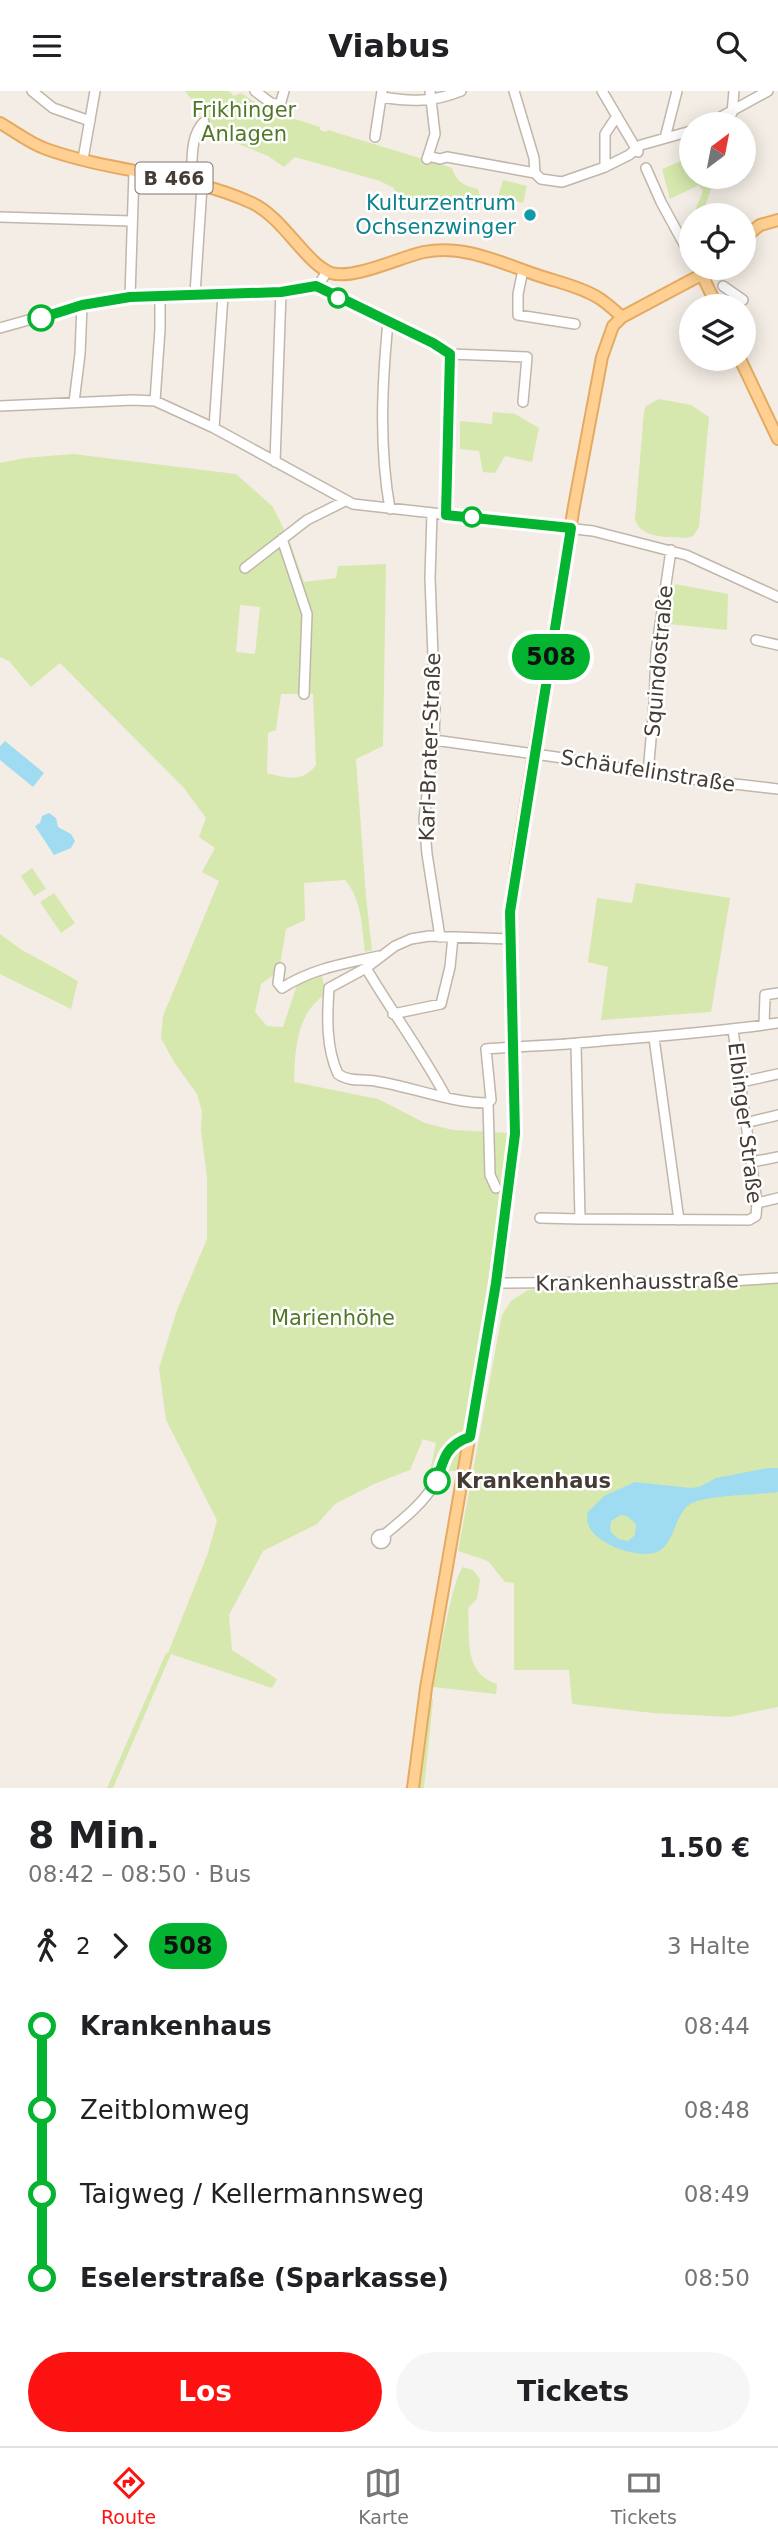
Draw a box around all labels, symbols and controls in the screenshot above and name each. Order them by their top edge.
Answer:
icon: menu [28,27,66,65]
text: Viabus [328,27,450,65]
icon: search [712,27,750,65]
park label: Frikhinger Anlagen [192,98,297,146]
north arrow [679,112,756,189]
map controls [679,112,756,371]
road number: B 466 [136,163,212,193]
place label: Kulturzentrum Ochsenzwinger [355,191,516,239]
button: locate [679,203,756,280]
marker: Kulturzentrum Ochsenzwinger [522,207,538,223]
unlabelled marker [328,288,348,308]
button: layers [679,294,756,371]
unlabelled marker [28,305,54,331]
unlabelled marker [462,507,482,527]
street label: Squindostraße [640,584,678,738]
line badge: 508 [511,634,591,680]
text: 508 [526,643,576,671]
street label: Karl-Brater-Straße [415,652,445,842]
street label: Schäufelinstraße [559,745,737,797]
street label: Elbinger Straße [723,1041,767,1205]
street label: Krankenhausstraße [535,1268,739,1296]
park label: Marienhöhe [271,1306,395,1330]
marker: Krankenhaus [424,1468,450,1494]
place label: Krankenhaus [456,1469,611,1493]
text: 8 Min. [28,1813,160,1857]
text: 1.50 € [659,1833,750,1863]
text: 08:42 – 08:50 · Bus [28,1861,251,1887]
icon: walk [28,1927,66,1965]
icon: forward [101,1927,139,1965]
text: 508 [163,1932,213,1960]
text: 2 [76,1933,91,1959]
text: 3 Halte [667,1933,750,1959]
text: Krankenhaus [80,2011,272,2041]
text: 08:44 [684,2013,750,2039]
text: Zeitblomweg [80,2095,250,2125]
text: 08:48 [684,2097,750,2123]
text: Taigweg / Kellermannsweg [80,2179,424,2209]
text: 08:49 [684,2181,750,2207]
text: Eselerstraße (Sparkasse) [80,2263,449,2293]
text: 08:50 [684,2265,750,2291]
button: Los [28,2352,382,2432]
button: Tickets [396,2352,750,2432]
tab: Route [101,2464,156,2528]
tab: Karte [358,2464,409,2528]
tab: Tickets [611,2464,677,2528]

